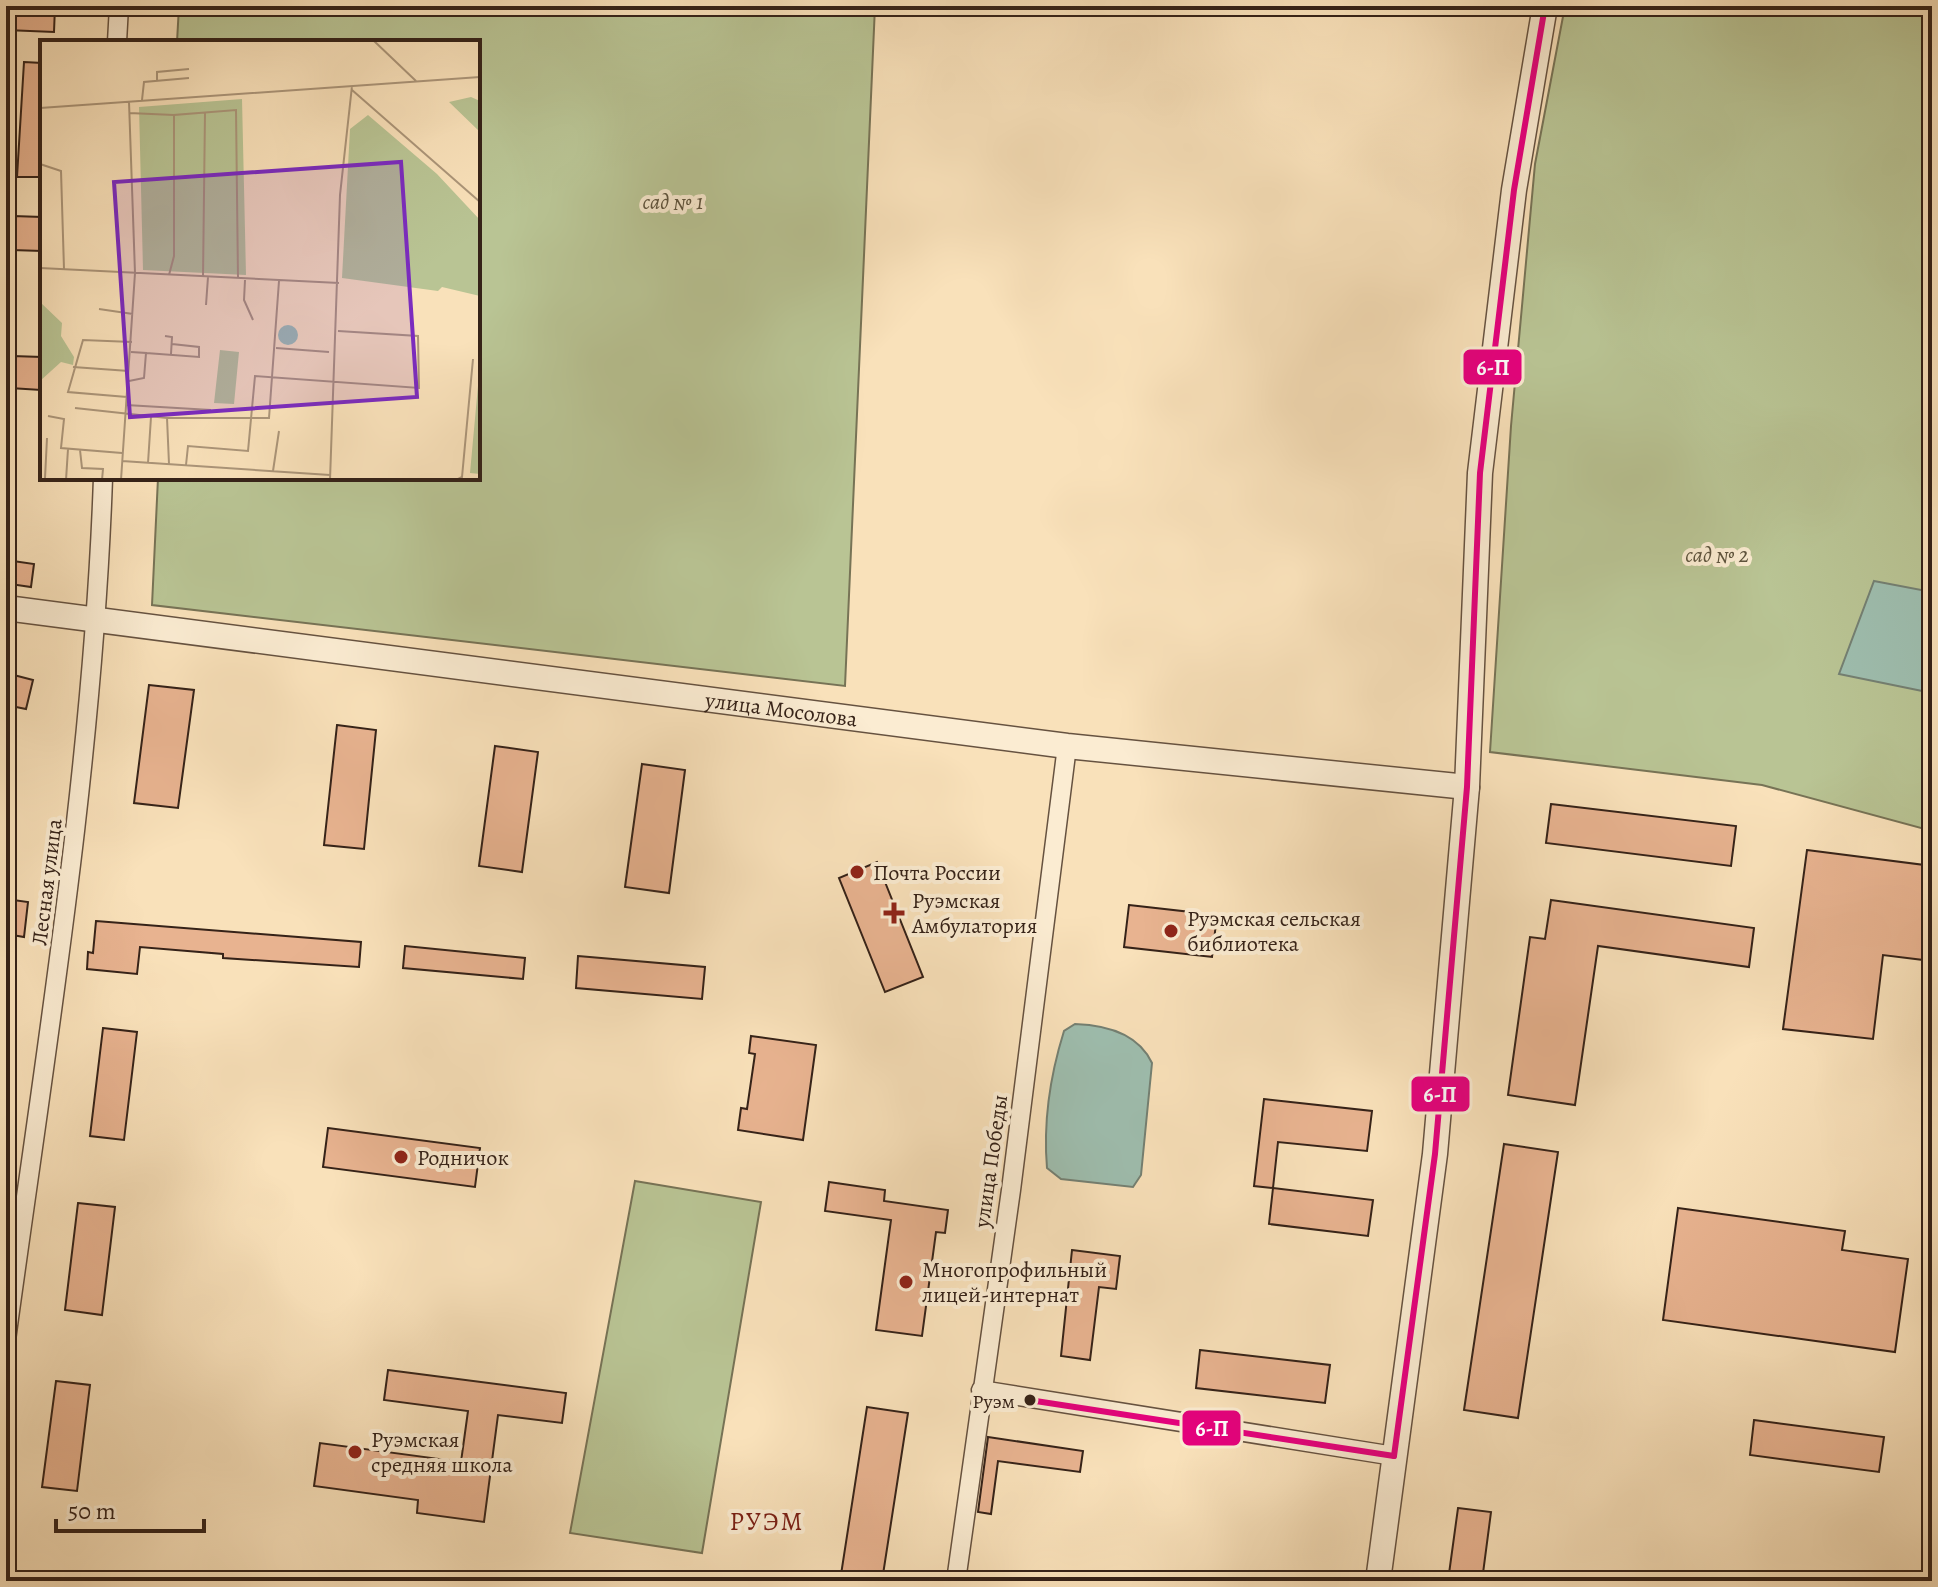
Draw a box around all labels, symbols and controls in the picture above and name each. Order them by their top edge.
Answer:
inset map [40,40,480,480]
park label: сад № 1 [642,187,704,217]
line badge: 6-П [1462,348,1523,386]
text: 6-П [1476,353,1510,383]
park label: сад № 2 [1685,540,1749,570]
street label: улица Мосолова [703,685,860,735]
street label: Лесная улица [24,816,70,947]
place label: Почта России [873,858,1001,888]
marker: Почта России [848,863,866,881]
place label: Руэмская Амбулатория [911,886,1037,941]
marker: Руэмская Амбулатория [883,902,905,924]
place label: Руэмская сельская библиотека [1187,904,1361,959]
marker: Руэмская сельская библиотека [1162,922,1180,940]
line badge: 6-П [1410,1075,1471,1113]
text: 6-П [1423,1080,1457,1110]
street label: улица Победы [967,1093,1015,1231]
place label: Родничок [417,1143,509,1173]
marker: Родничок [392,1148,410,1166]
place label: Многопрофильный лицей-интернат [922,1255,1107,1310]
marker: Многопрофильный лицей-интернат [897,1273,915,1291]
place label: Руэм [972,1388,1015,1415]
marker: Руэм [1022,1392,1038,1408]
line badge: 6-П [1181,1409,1242,1447]
text: 6-П [1195,1414,1229,1444]
place label: Руэмская средняя школа [371,1425,513,1480]
marker: Руэмская средняя школа [346,1443,364,1461]
scale bar [56,1483,204,1533]
text: 50 m [68,1495,116,1527]
district label: РУЭМ [729,1504,805,1539]

